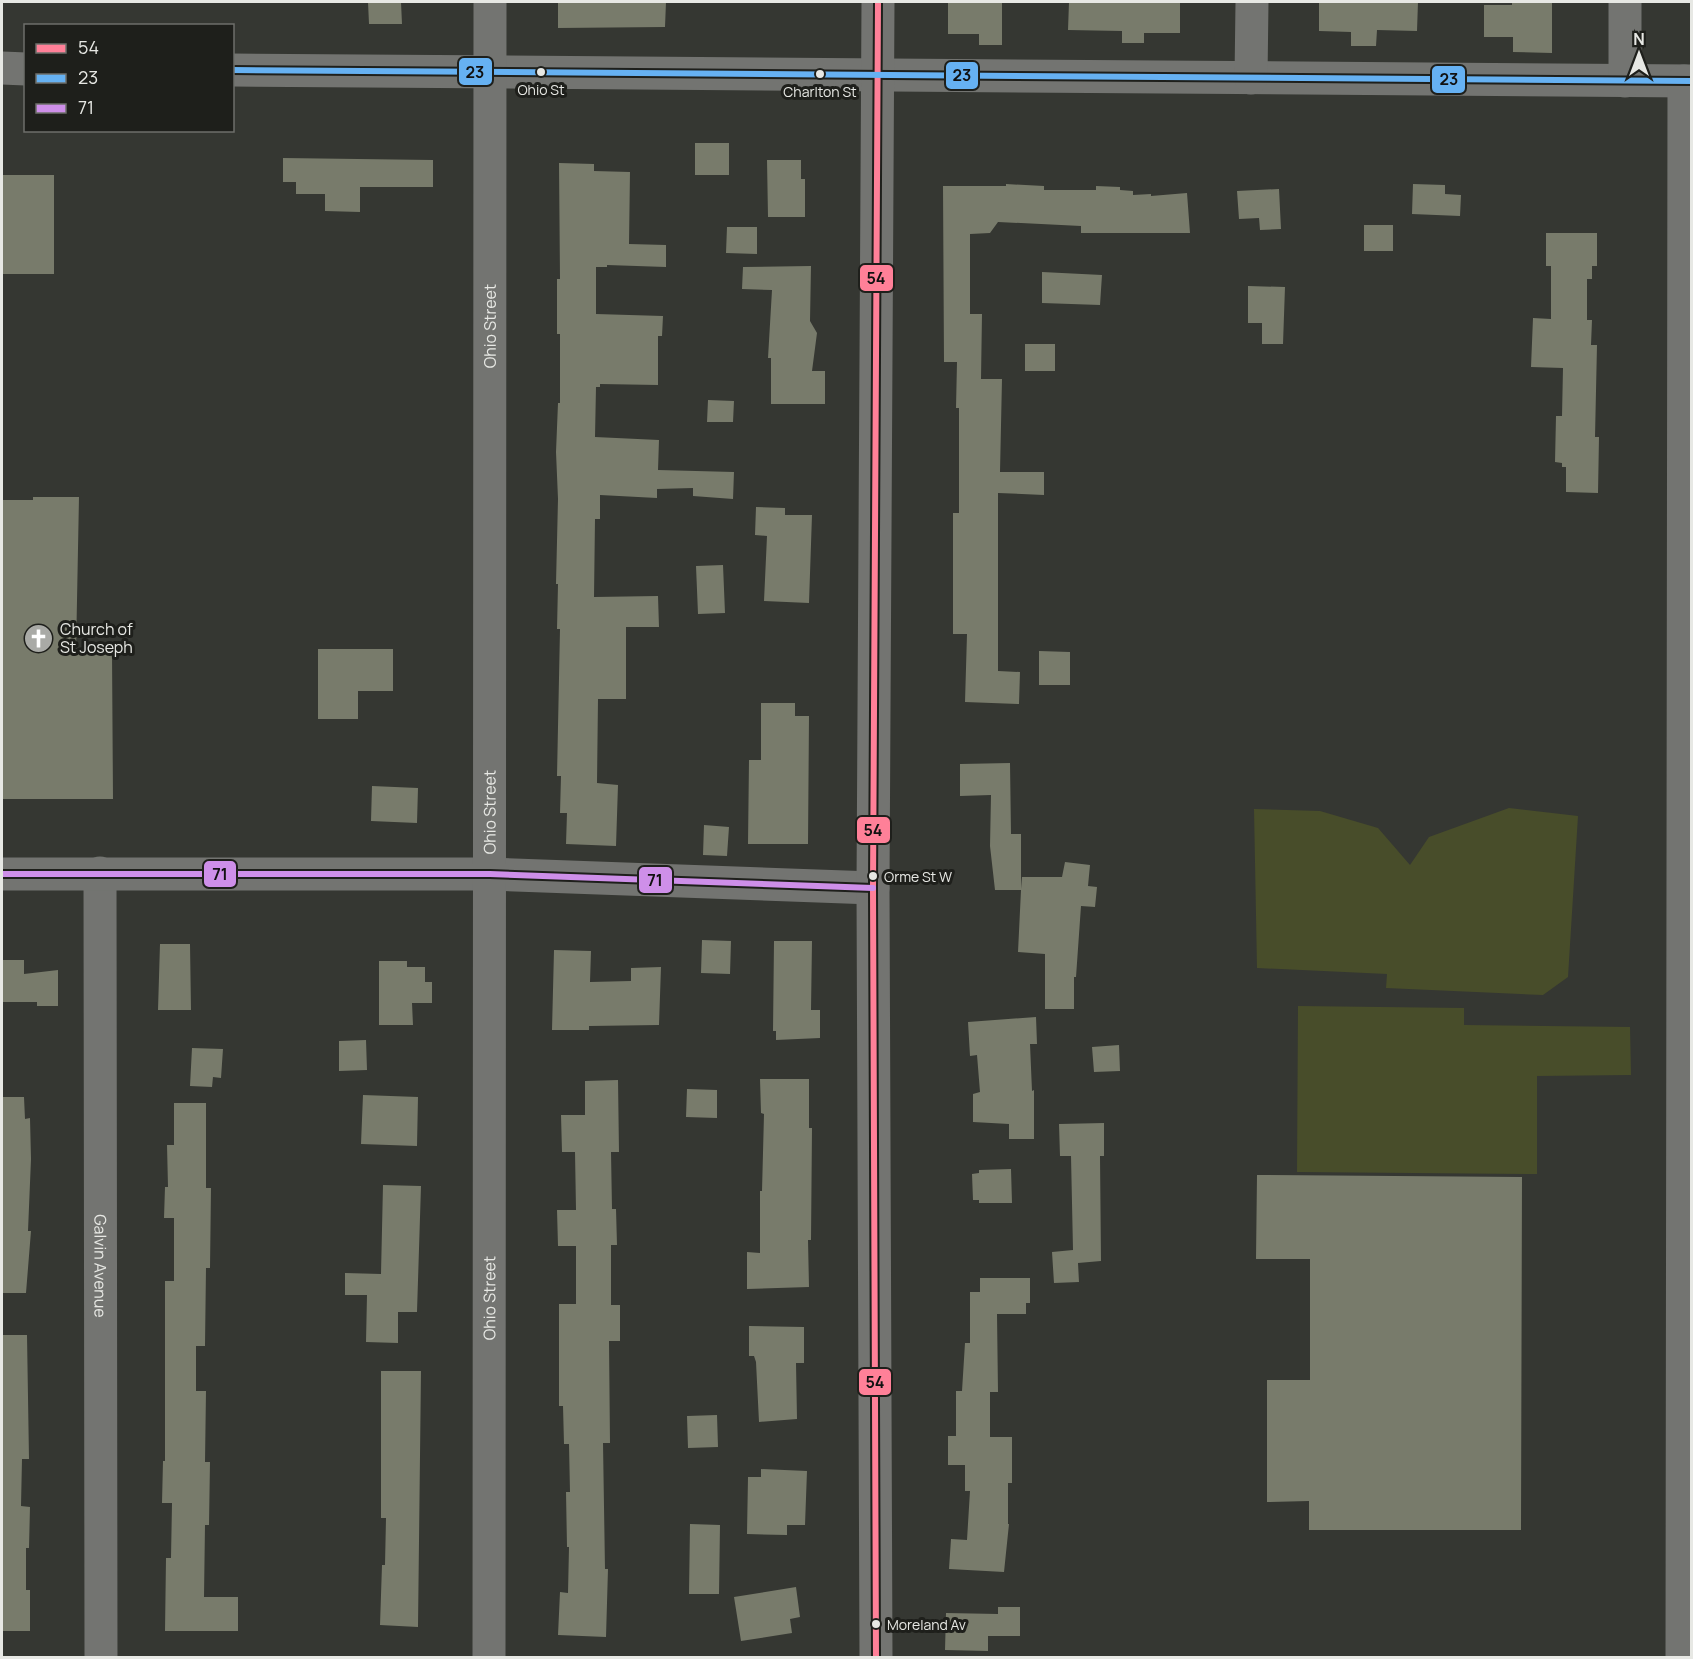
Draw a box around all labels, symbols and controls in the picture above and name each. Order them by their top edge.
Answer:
legend [24,24,234,132]
north arrow [1609,24,1669,84]
text: N [1633,28,1645,50]
text: 54 [78,35,99,59]
line badge: 23 [458,57,493,86]
text: 23 [466,61,484,83]
line badge: 23 [945,61,979,90]
text: 23 [953,64,971,86]
text: 23 [78,65,98,89]
line badge: 23 [1431,65,1466,94]
marker: Ohio St [535,66,547,78]
marker: Charlton St [814,68,826,80]
text: 23 [1440,68,1458,90]
place label: Ohio St [517,80,565,99]
place label: Charlton St [783,82,857,101]
text: 71 [78,95,94,119]
line badge: 54 [859,264,894,292]
text: 54 [866,267,886,289]
street label: Ohio Street [479,284,501,368]
place label: Church of St Joseph [60,618,133,658]
church icon: Church of St Joseph [23,622,55,654]
street label: Ohio Street [478,770,501,854]
line badge: 54 [856,816,891,844]
text: 54 [863,819,883,841]
line badge: 71 [203,860,237,888]
text: 71 [212,863,228,885]
line badge: 71 [638,866,673,894]
place label: Orme St W [884,867,952,886]
text: 71 [647,869,663,891]
marker: Orme St W [867,870,879,882]
street label: Galvin Avenue [89,1214,112,1318]
street label: Ohio Street [478,1256,500,1340]
line badge: 54 [858,1368,892,1396]
text: 54 [865,1371,885,1393]
place label: Moreland Av [887,1615,966,1634]
marker: Moreland Av [870,1618,882,1630]

